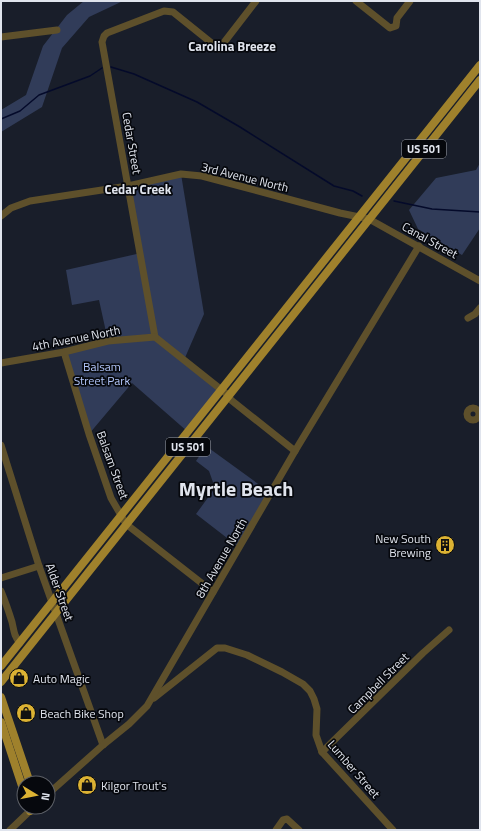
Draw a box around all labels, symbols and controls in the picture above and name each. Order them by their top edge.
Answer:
district label: Carolina Breeze [188,36,276,56]
street label: Cedar Street [117,111,147,176]
road number: US 501 [402,140,446,158]
street label: 3rd Avenue North [199,157,291,197]
district label: Cedar Creek [105,179,172,199]
street label: Canal Street [399,217,462,264]
street label: 4th Avenue North [30,320,122,356]
park label: Balsam Street Park [74,357,131,390]
street label: Balsam Street [92,428,134,503]
road number: US 501 [166,438,210,456]
district label: Myrtle Beach [179,473,293,504]
street label: 8th Avenue North [190,515,252,601]
place label: New South Brewing [375,529,431,562]
building icon: New South Brewing [434,534,456,556]
street label: Alder Street [41,561,79,624]
street label: Campbell Street [343,647,414,718]
shop icon: Auto Magic [8,667,30,689]
place label: Auto Magic [33,669,90,688]
shop icon: Beach Bike Shop [15,702,37,724]
place label: Beach Bike Shop [40,704,124,723]
street label: Lumber Street [323,736,385,803]
shop icon: Kilgor Trout's [76,774,98,796]
north arrow [16,775,56,815]
place label: Kilgor Trout's [101,776,167,795]
text: N [37,792,54,802]

